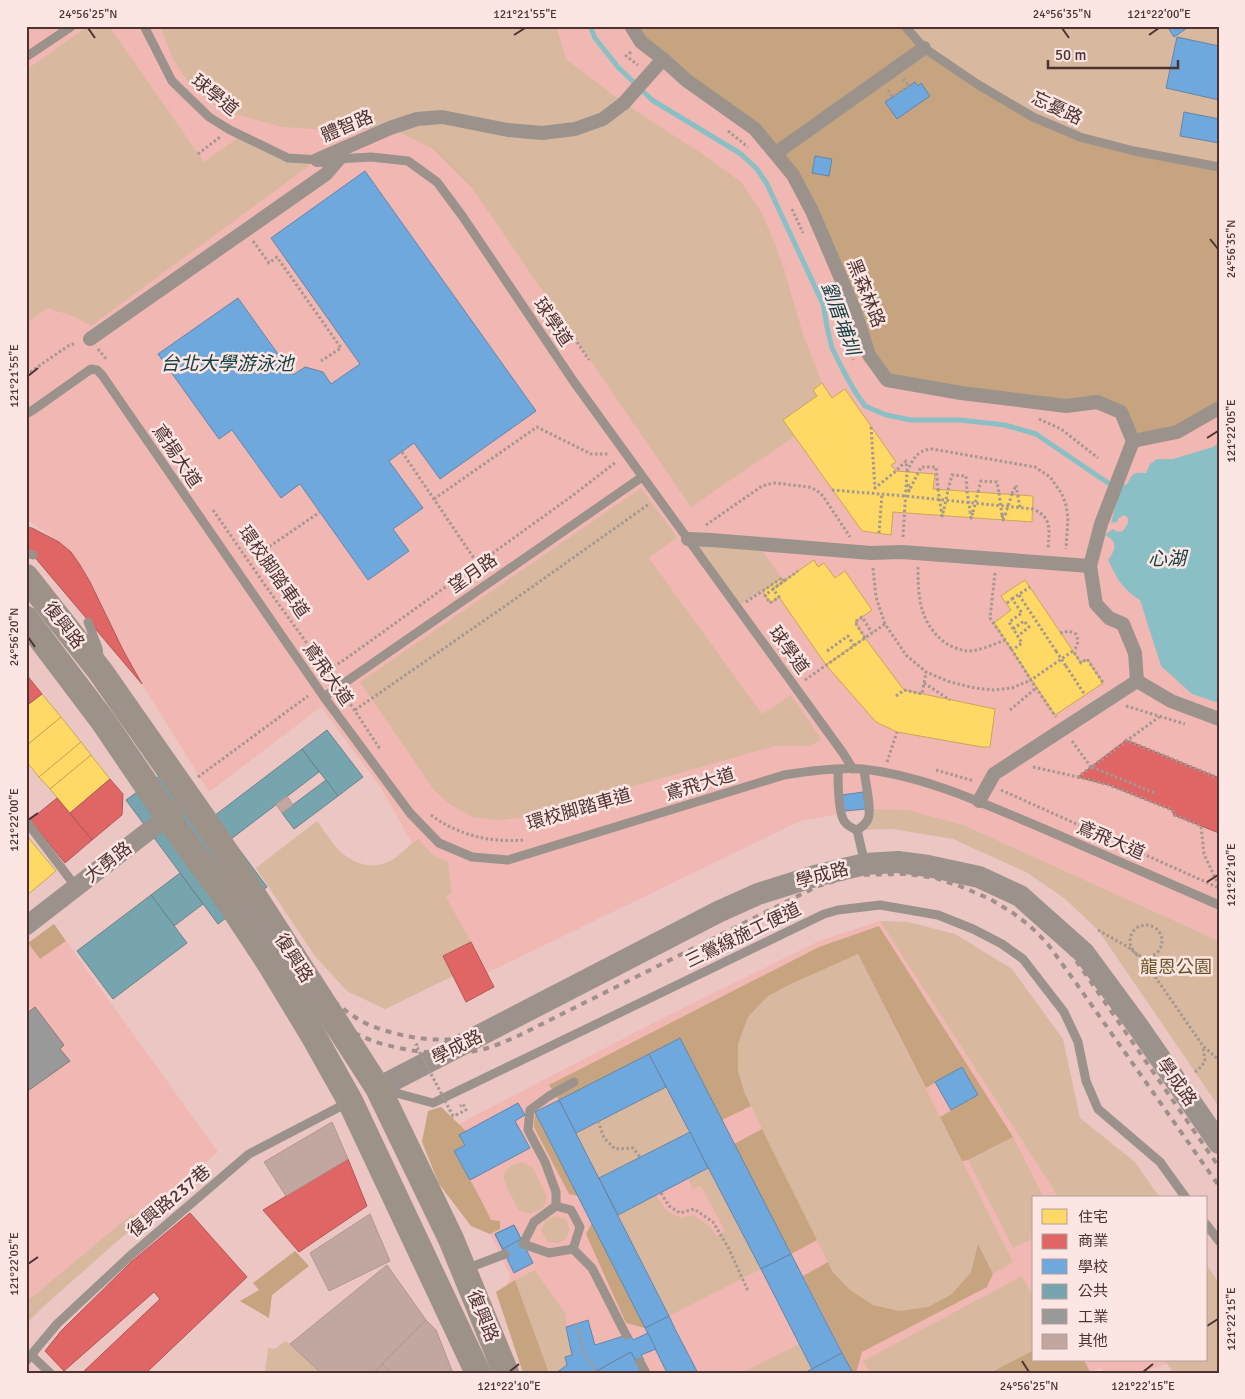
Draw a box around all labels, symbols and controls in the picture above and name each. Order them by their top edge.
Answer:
text: 24°56'25"N [59,7,117,22]
text: 121°21'55"E [493,7,557,22]
text: 24°56'35"N [1033,7,1091,22]
text: 121°22'00"E [1127,7,1191,22]
scale bar [1048,38,1178,70]
text: 50 m [1055,46,1086,64]
street label: 球學道 [187,69,243,121]
street label: 忘憂路 [1028,87,1086,129]
street label: 體智路 [318,105,376,147]
text: 24°56'35"N [1224,220,1239,278]
street label: 黑森林路 [842,256,890,330]
water label: 劉厝埔圳 [816,279,865,361]
street label: 球學道 [529,293,577,351]
text: 121°21'55"E [7,344,22,408]
water label: 台北大學游泳池 [160,352,295,376]
text: 121°22'05"E [1224,399,1239,463]
street label: 鳶揚大道 [148,420,206,492]
street label: 環校脚踏車道 [234,521,314,623]
water label: 心湖 [1148,547,1189,571]
street label: 望月路 [445,549,501,597]
street label: 復興路 [39,597,89,653]
text: 24°56'20"N [7,608,22,666]
street label: 球學道 [764,622,814,678]
street label: 鳶飛大道 [298,638,358,710]
street label: 鳶飛大道 [662,763,738,805]
street label: 環校脚踏車道 [524,784,634,834]
text: 121°22'00"E [7,788,22,852]
street label: 鳶飛大道 [1074,816,1148,864]
street label: 大勇路 [80,837,136,887]
text: 121°22'10"E [1224,843,1239,907]
street label: 學成路 [793,857,851,893]
street label: 三鶯線施工便道 [682,897,804,973]
street label: 復興路 [270,929,318,987]
park label: 龍恩公園 [1140,956,1212,978]
street label: 學成路 [428,1025,486,1069]
street label: 學成路 [1153,1054,1201,1110]
street label: 復興路237巷 [123,1160,215,1242]
legend [1032,1196,1208,1362]
text: 住宅 [1078,1208,1108,1226]
text: 121°22'05"E [7,1232,22,1296]
text: 商業 [1078,1232,1108,1250]
text: 學校 [1078,1258,1108,1276]
text: 公共 [1078,1282,1108,1300]
street label: 復興路 [463,1287,503,1345]
text: 121°22'15"E [1224,1287,1239,1351]
text: 工業 [1078,1308,1108,1326]
text: 其他 [1078,1332,1108,1350]
text: 121°22'10"E [477,1379,541,1394]
text: 24°56'25"N [1000,1379,1058,1394]
text: 121°22'15"E [1111,1379,1175,1394]

